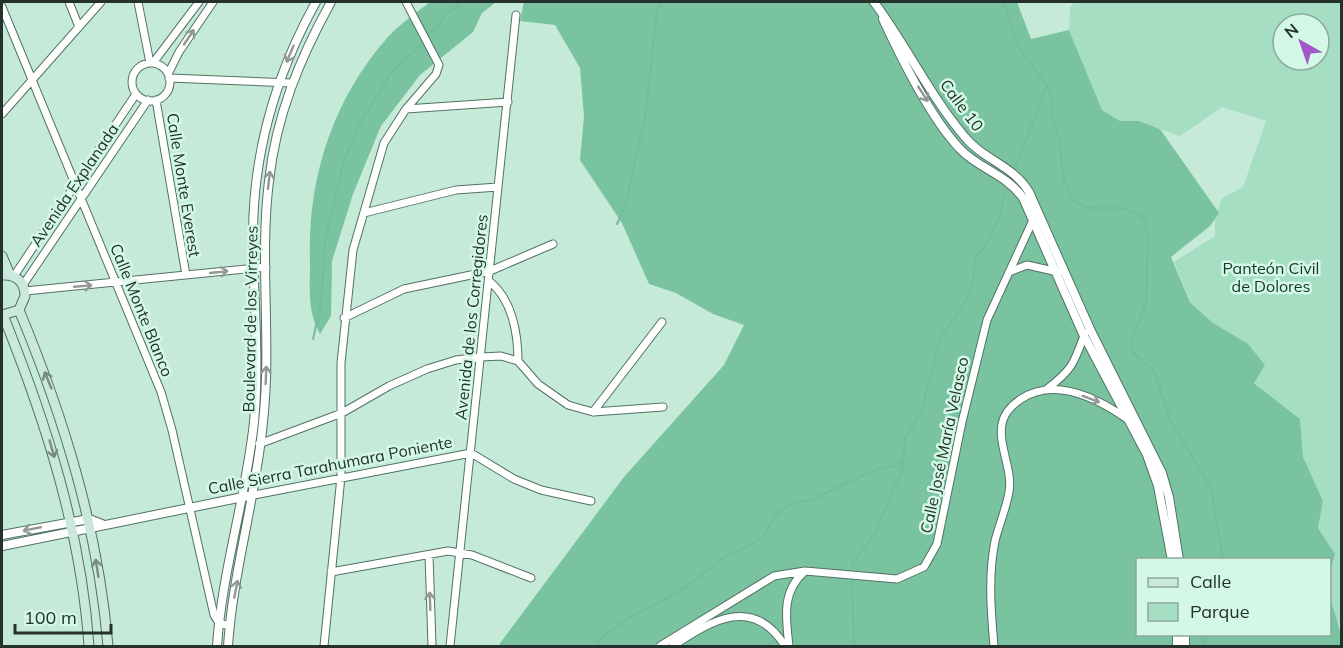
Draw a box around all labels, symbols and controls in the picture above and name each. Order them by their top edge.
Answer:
north arrow [1271,12,1331,72]
text: N [1280,19,1302,42]
one-way arrow [183,29,195,45]
one-way arrow [283,44,295,62]
street label: Calle 10 [936,75,988,135]
one-way arrow [916,86,929,103]
street label: Calle Monte Everest [163,112,205,259]
street label: Avenida Explanada [25,120,123,250]
one-way arrow [264,171,275,191]
street label: Avenida de los Corregidores [450,213,492,421]
street label: Boulevard de los Virreyes [238,225,262,413]
street label: Calle Monte Blanco [106,240,178,380]
park label: Panteón Civil de Dolores [1223,258,1319,296]
one-way arrow [209,266,229,277]
one-way arrow [73,280,93,291]
street label: Calle José María Velasco [916,355,972,535]
one-way arrow [260,365,271,385]
one-way arrow [42,371,53,389]
one-way arrow [1081,394,1100,405]
street label: Calle Sierra Tarahumara Poniente [206,431,454,499]
one-way arrow [46,439,58,458]
one-way arrow [22,524,42,535]
one-way arrow [92,558,103,578]
legend [1136,558,1331,636]
text: Calle [1190,570,1231,593]
one-way arrow [231,579,242,599]
one-way arrow [425,591,436,611]
scale bar [15,597,111,635]
text: Parque [1190,600,1249,623]
text: 100 m [24,606,77,629]

